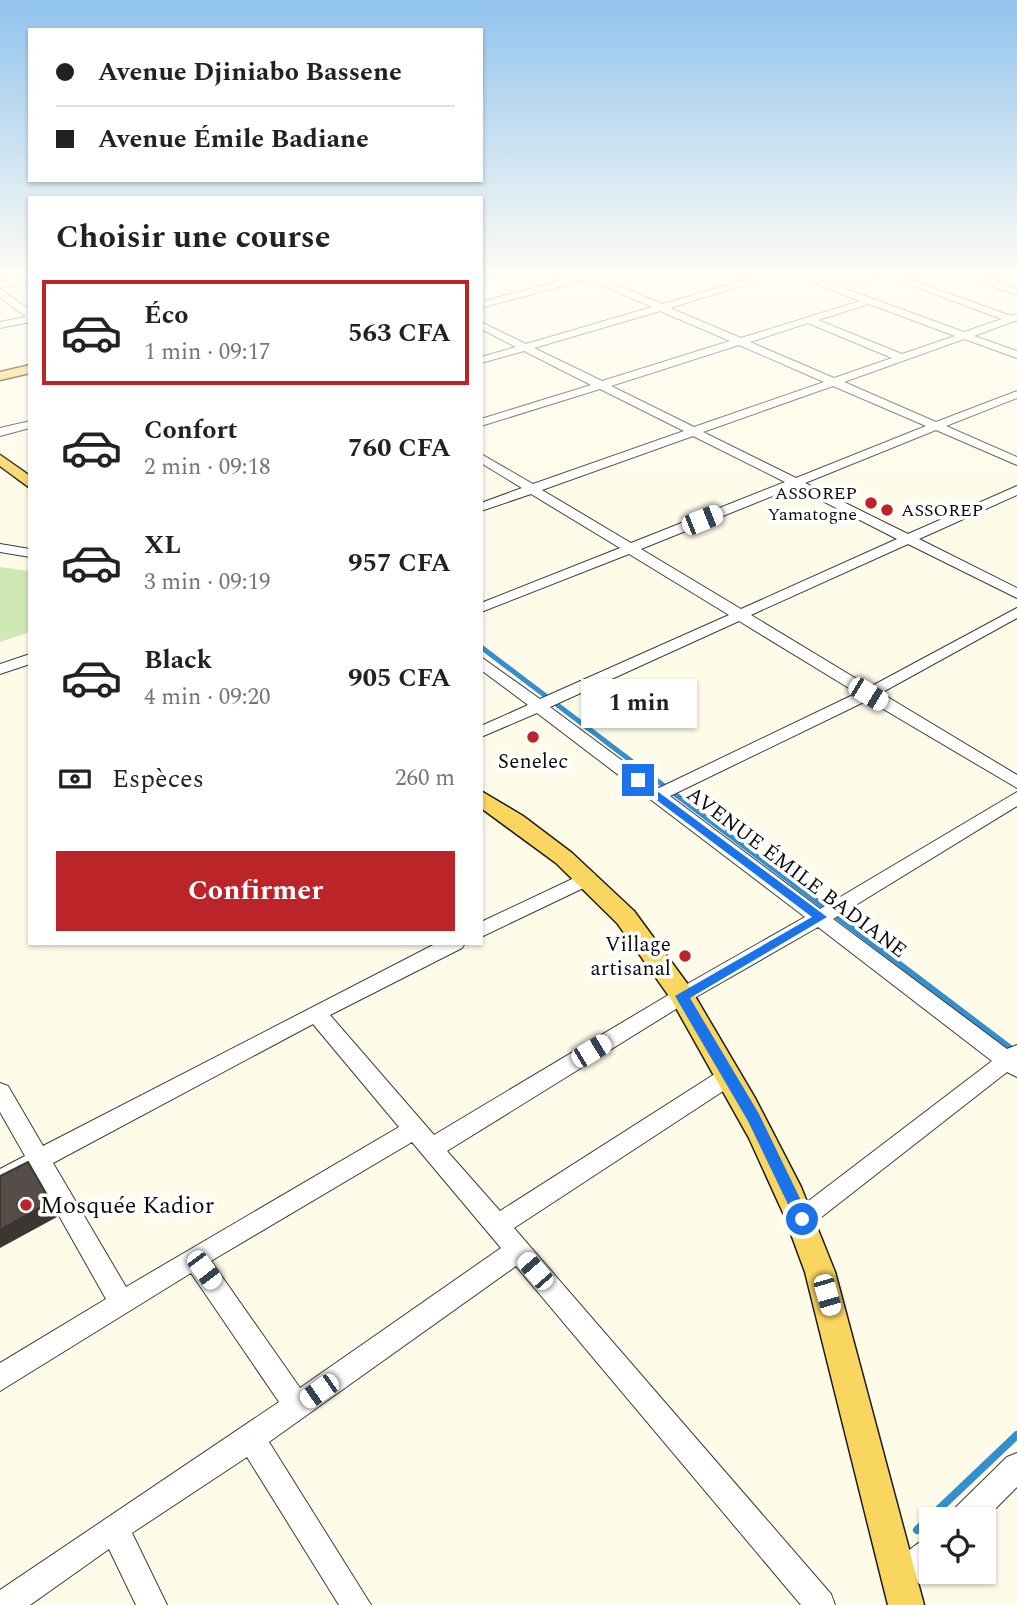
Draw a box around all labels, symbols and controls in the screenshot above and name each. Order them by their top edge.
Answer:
text: Avenue Djiniabo Bassene [98,52,402,92]
text: Avenue Émile Badiane [98,119,369,159]
text: Choisir une course [56,213,331,262]
text: Éco [144,295,188,335]
icon: car [60,301,123,364]
text: 563 CFA [348,313,451,353]
text: 1 min · 09:17 [144,335,271,370]
text: Confort [144,410,238,450]
icon: car [60,416,123,479]
text: 760 CFA [348,428,451,468]
text: 2 min · 09:18 [144,450,271,485]
place label: ASSOREP Yamatogne [767,480,857,528]
marker: ASSOREP Yamatogne [863,495,879,511]
place label: ASSOREP [901,497,983,524]
car [679,502,726,538]
marker: ASSOREP [879,502,895,518]
text: XL [144,525,181,565]
icon: car [60,531,123,594]
text: 957 CFA [348,543,451,583]
text: 3 min · 09:19 [144,565,271,600]
text: Black [144,640,212,680]
icon: car [60,646,123,709]
text: 905 CFA [348,658,451,698]
car [845,674,892,714]
callout: 1 min [580,678,696,728]
text: 4 min · 09:20 [144,680,271,715]
text: 1 min [608,686,670,721]
marker: Senelec [525,729,541,745]
place label: Senelec [498,746,568,778]
text: Espèces [112,759,204,799]
icon: cash [56,760,94,798]
text: 260 m [395,761,455,796]
route end [622,764,654,796]
street label: AVENUE ÉMILE BADIANE [679,779,914,967]
button: Confirmer [56,851,455,931]
place label: Village artisanal [591,929,671,985]
marker: Village artisanal [677,948,693,964]
car [568,1031,615,1071]
place label: Mosquée Kadior [40,1188,214,1224]
marker: Mosquée Kadior [18,1197,34,1213]
route start [786,1203,818,1235]
car [183,1247,226,1293]
car [514,1248,557,1294]
car [812,1272,843,1318]
car [296,1370,343,1412]
map controls [919,1507,996,1584]
button: locate [919,1507,996,1584]

